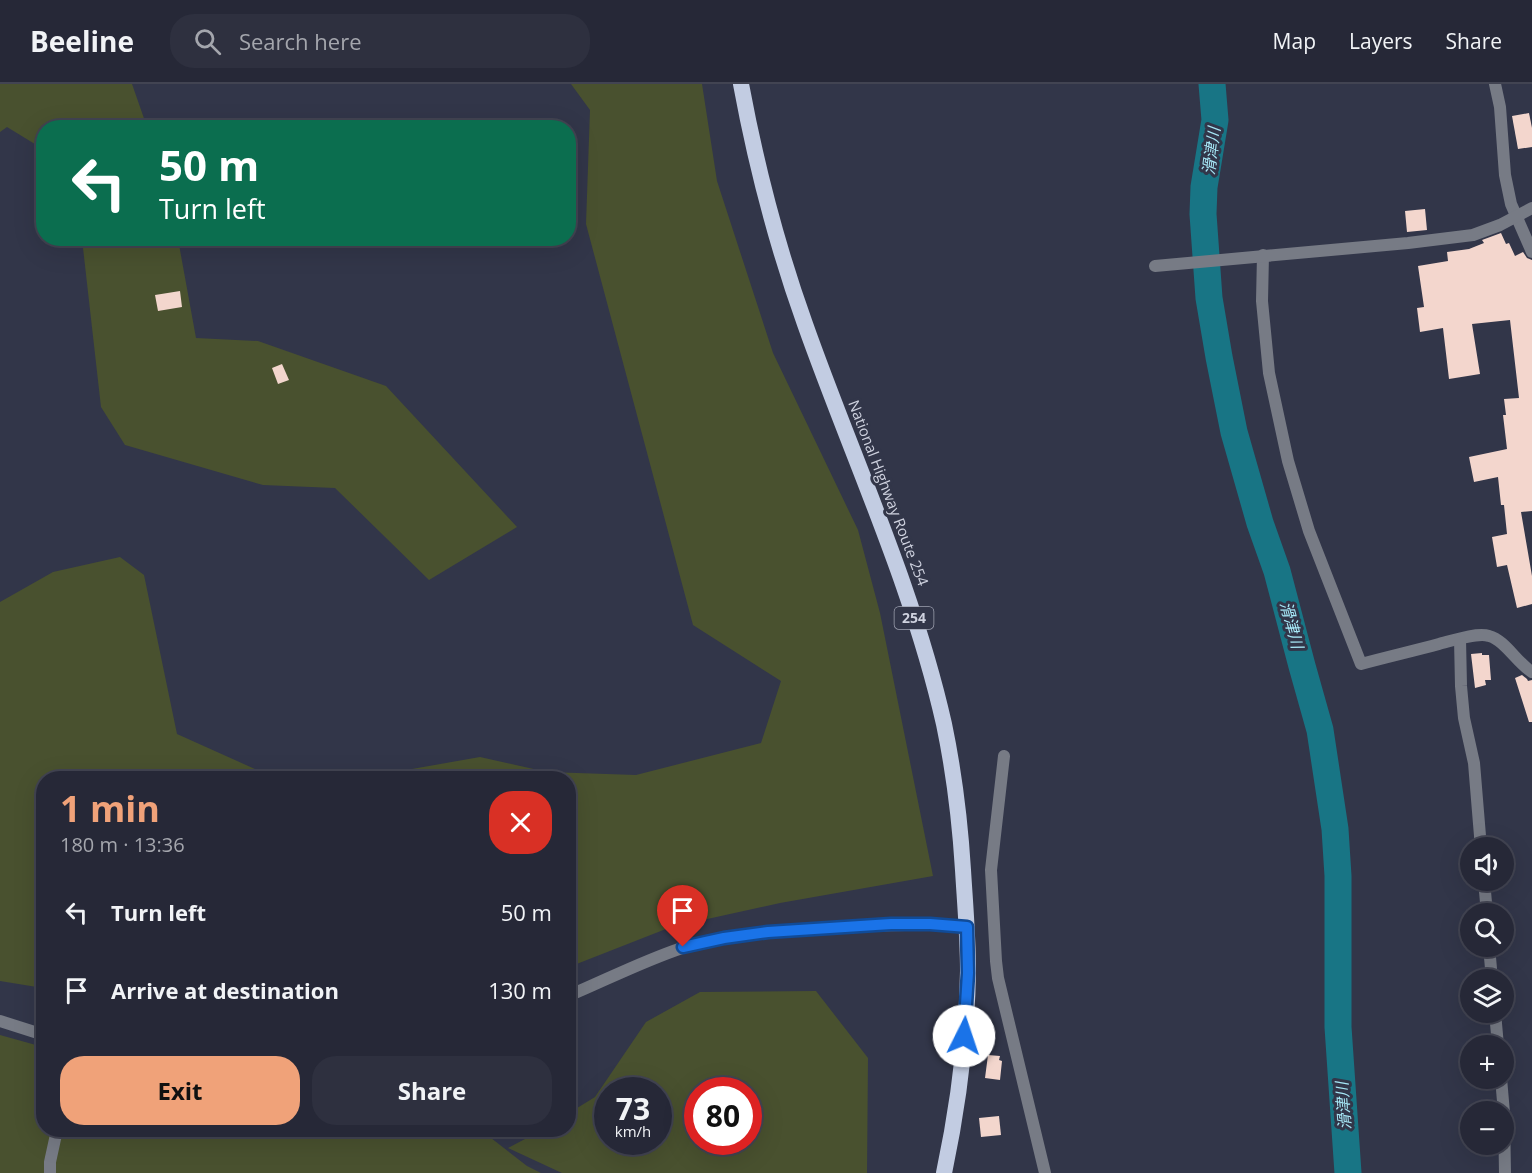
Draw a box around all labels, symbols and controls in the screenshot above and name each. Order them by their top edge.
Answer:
search box [170,14,590,68]
text: Beeline [30,22,134,60]
icon: search [191,25,224,58]
text: Search here [239,26,362,56]
text: Map [1273,27,1316,55]
text: Layers [1349,27,1413,55]
text: Share [1446,27,1502,55]
water label: 滑津川 [1197,124,1225,176]
text: 50 m [159,136,259,193]
icon: left [60,144,138,222]
text: Turn left [159,190,266,227]
street label: National Highway Route 254 [844,397,934,589]
water label: 滑津川 [1275,599,1309,653]
road number: 254 [894,607,934,629]
text: 1 min [60,784,160,833]
button: close [489,791,552,854]
text: 180 m · 13:36 [60,831,185,858]
map controls [1460,837,1514,1155]
button: sound [1460,837,1514,891]
pin [657,885,708,947]
icon: arrive [666,894,699,927]
icon: left [60,896,93,929]
text: Turn left [111,897,206,927]
text: 50 m [501,897,552,927]
button: search [1460,903,1514,957]
button: layers [1460,969,1514,1023]
icon: arrive [60,974,93,1007]
text: Arrive at destination [111,975,339,1005]
text: 130 m [488,975,552,1005]
position arrow [932,1004,996,1068]
button: + [1460,1035,1514,1089]
button: Exit [60,1056,300,1125]
button: Share [312,1056,552,1125]
speed limit sign: 80 [684,1077,762,1155]
water label: 滑津川 [1330,1079,1356,1131]
text: 73 [616,1088,650,1129]
button: − [1460,1101,1514,1155]
text: km/h [615,1121,651,1141]

